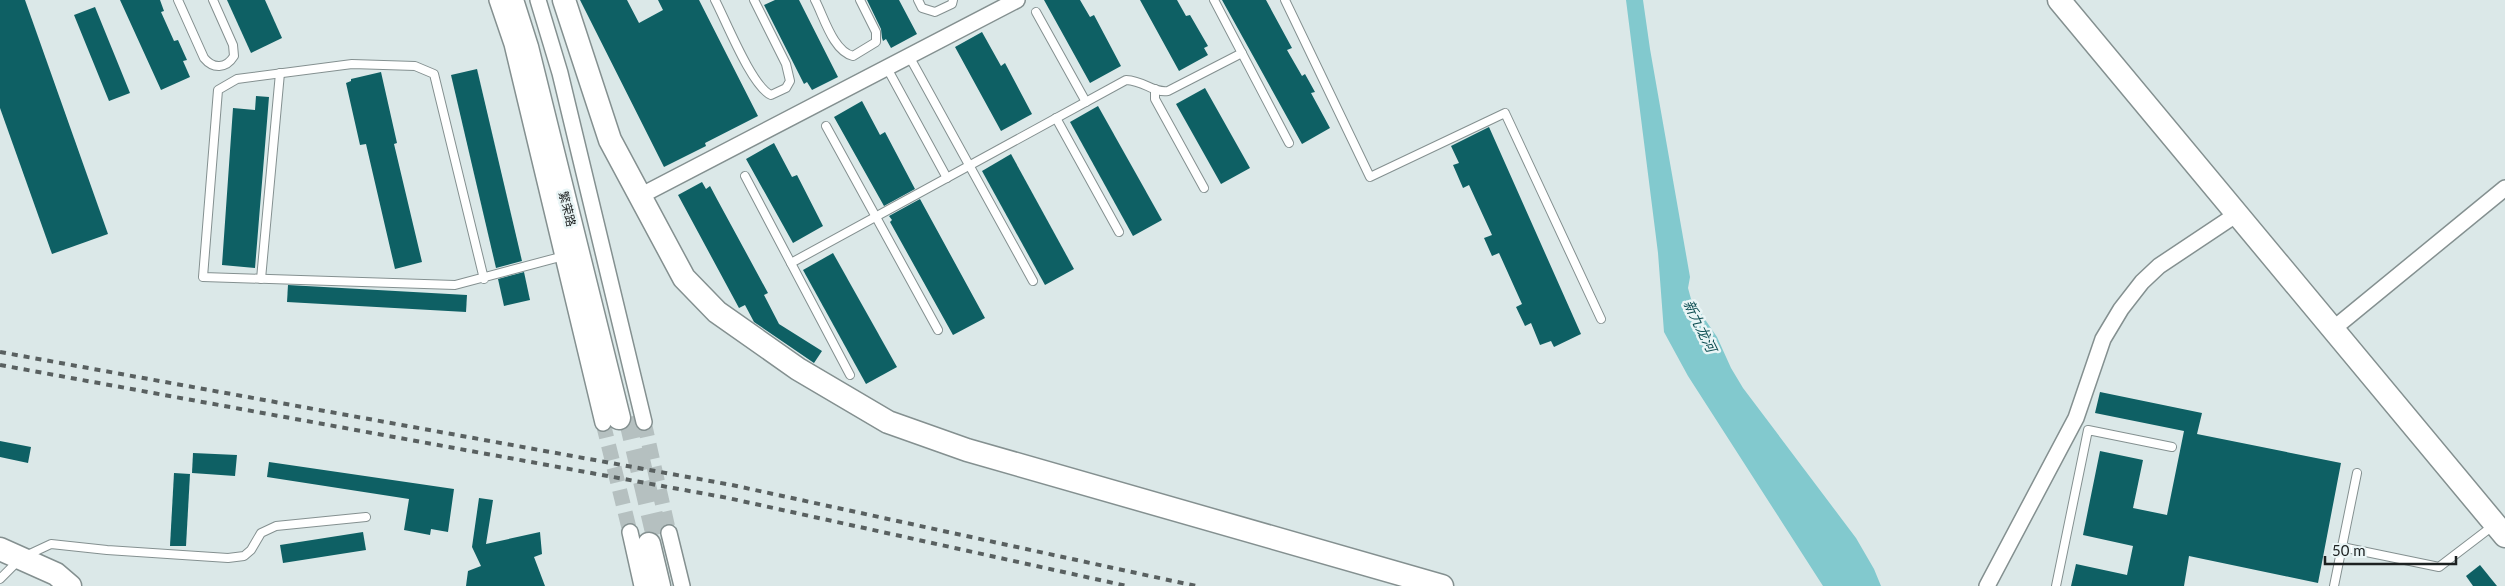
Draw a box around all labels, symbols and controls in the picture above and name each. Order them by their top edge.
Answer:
street label: 繁荣路 [556,190,579,228]
water label: 新九龙河 [1681,297,1722,357]
scale bar [2325,534,2456,566]
text: 50 m [2332,541,2366,559]

